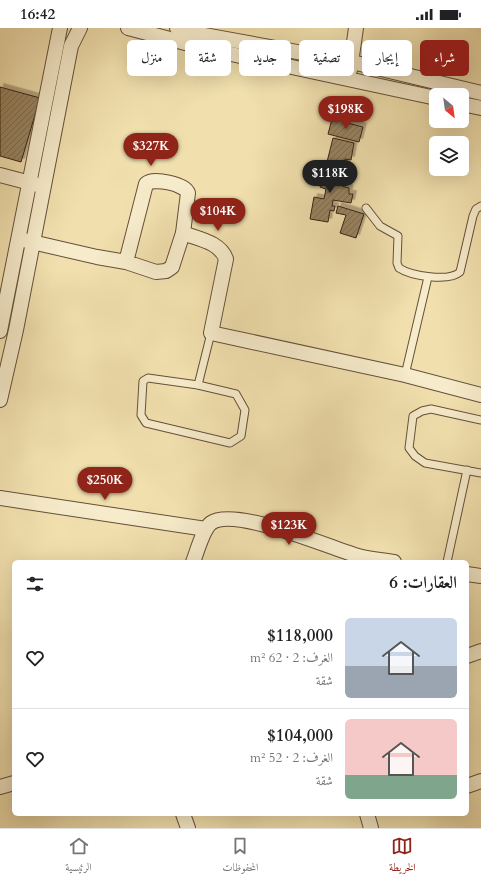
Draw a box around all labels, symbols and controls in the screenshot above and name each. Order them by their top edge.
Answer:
text: 16:42 [20,4,55,24]
chip: منزل [127,40,177,76]
chip: شقة [185,40,231,76]
chip: جديد [239,40,291,76]
chip: تصفية [299,40,354,76]
chip: إيجار [362,40,412,76]
chip: شراء [420,40,469,76]
north arrow [429,88,469,128]
map controls [429,88,469,176]
pin: $198K [318,96,374,130]
text: $198K [327,100,365,118]
pin: $327K [123,133,179,167]
button: layers [429,136,469,176]
text: $327K [132,137,170,155]
pin: $118K [302,160,358,194]
text: $118K [311,164,349,182]
pin: $104K [190,198,246,232]
text: $104K [199,202,237,220]
pin: $250K [77,467,133,501]
text: $250K [86,471,124,489]
pin: $123K [261,512,317,546]
text: $123K [270,516,308,534]
text: العقارات: 6 [389,571,457,594]
icon: filters [24,573,46,595]
text: $118,000 [267,624,333,647]
icon: home [377,634,425,682]
icon: heart [24,647,46,669]
text: الغرف: 2 · 62 m² [250,649,333,667]
text: شقة [316,672,333,690]
text: $104,000 [267,724,333,747]
icon: home [377,735,425,783]
icon: heart [24,748,46,770]
text: الغرف: 2 · 52 m² [250,749,333,767]
text: شقة [316,772,333,790]
tab: الرئيسية [65,835,92,878]
tab: المحفوظات [222,835,258,878]
tab: الخريطة [389,835,416,878]

